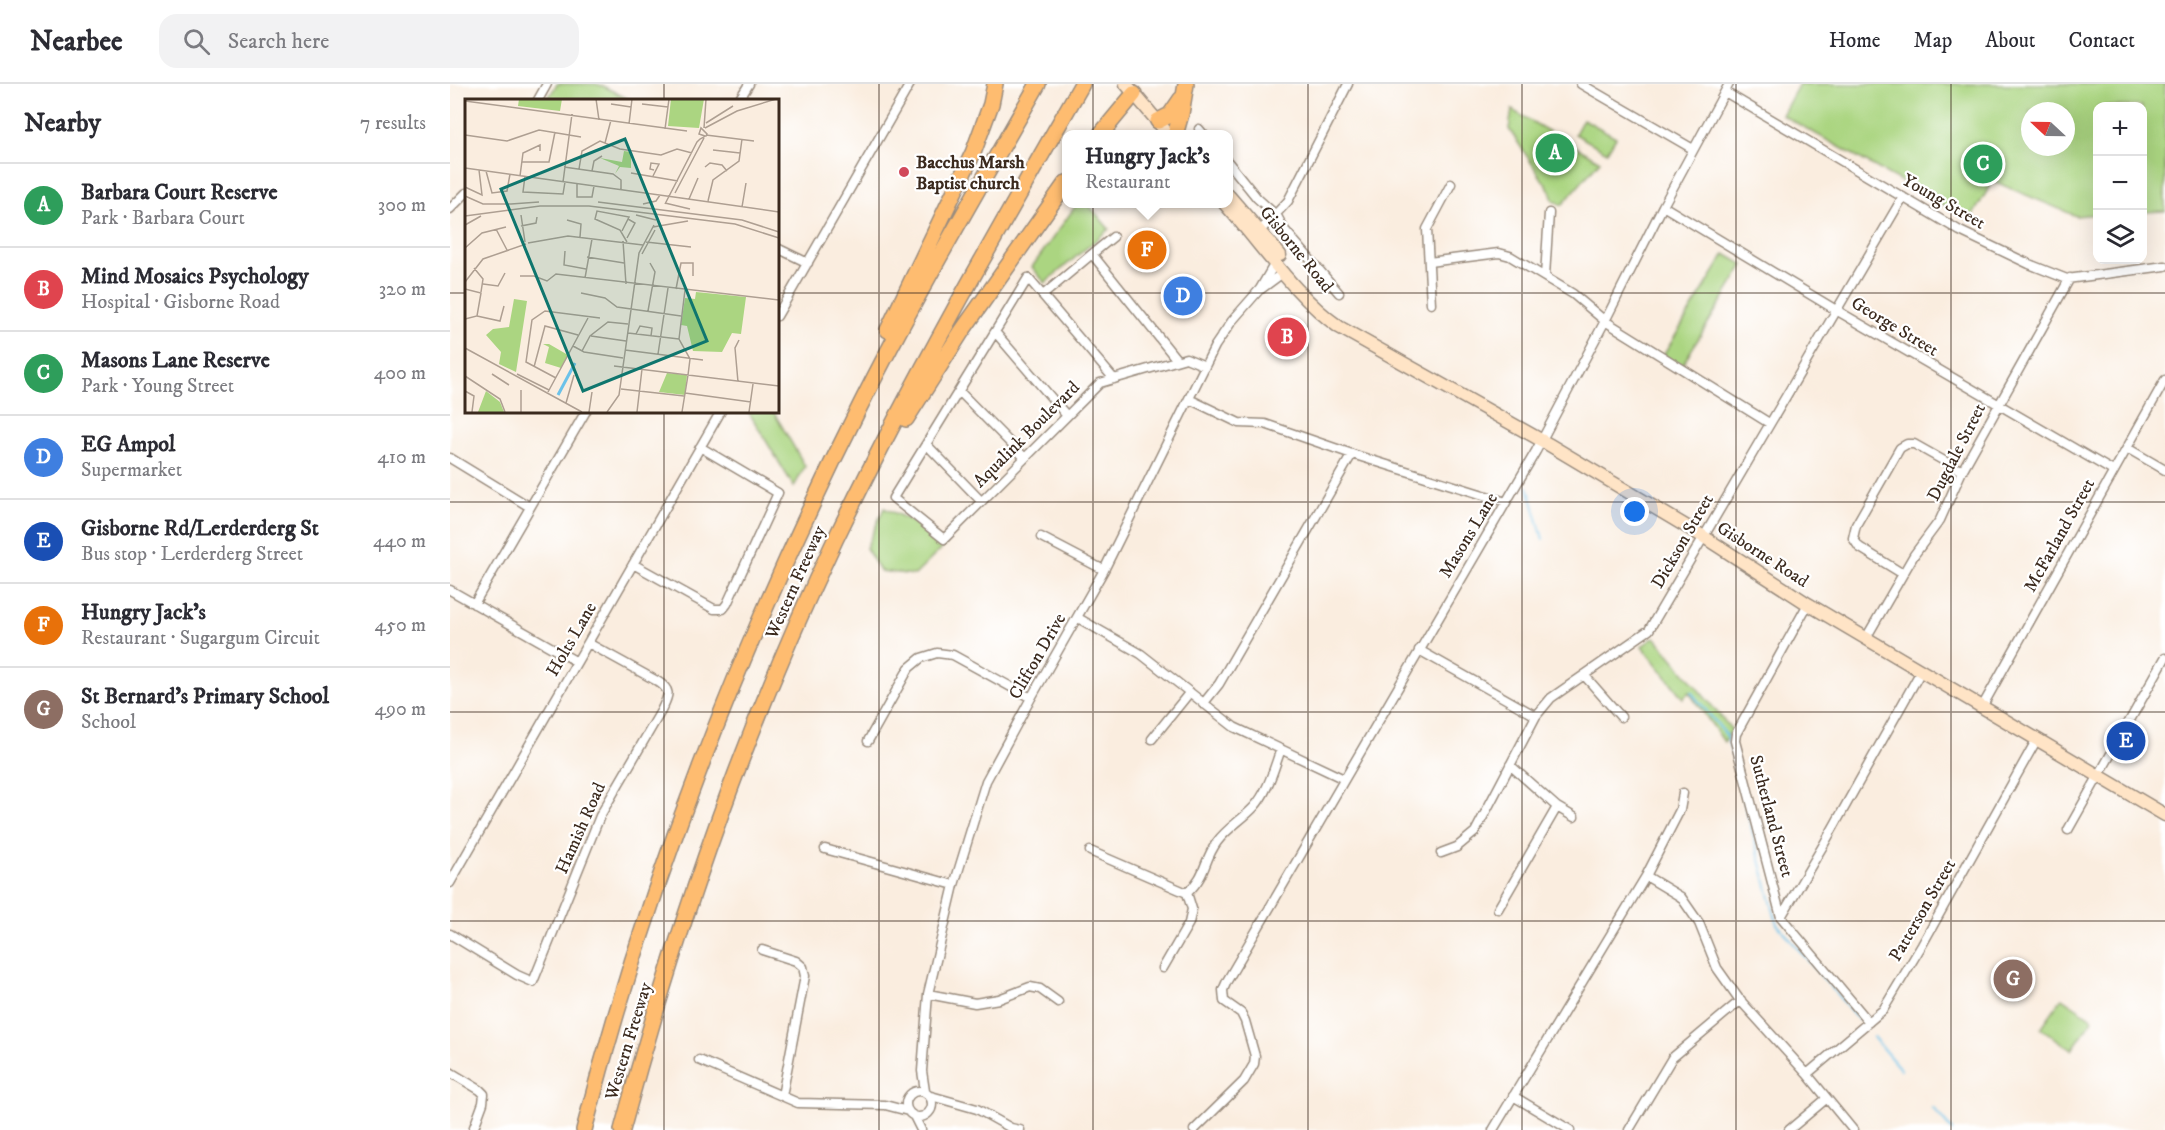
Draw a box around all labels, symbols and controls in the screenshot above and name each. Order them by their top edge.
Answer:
search box [159,14,579,68]
text: Nearbee [30,24,123,59]
icon: search [180,25,213,58]
text: Search here [228,28,329,55]
text: Home [1829,28,1881,54]
text: Map [1914,28,1952,54]
text: About [1985,28,2036,54]
text: Contact [2069,28,2135,54]
inset map [465,99,778,412]
north arrow [2021,102,2075,156]
map controls [2093,102,2147,264]
button: + [2093,102,2147,156]
text: Nearby [24,107,101,140]
text: 7 results [360,111,426,136]
popup [1062,130,1233,208]
pin: A [1536,130,1574,176]
pin: C [1964,142,2002,187]
text: Hungry Jack's [1085,143,1210,170]
place label: Bacchus Marsh Baptist church [916,152,1025,195]
button: − [2093,156,2147,210]
marker: Bacchus Marsh Baptist church [897,165,911,179]
street label: Young Street [1898,169,1989,235]
text: Restaurant [1085,170,1170,195]
text: Barbara Court Reserve [81,179,278,206]
text: A [37,193,50,218]
text: 300 m [378,193,426,218]
street label: Gisborne Road [1255,202,1338,297]
text: Park · Barbara Court [81,206,245,231]
button: layers [2093,210,2147,264]
pin: F [1128,228,1166,272]
text: Mind Mosaics Psychology [81,263,309,290]
pin: D [1164,274,1202,318]
text: B [37,277,50,302]
text: 320 m [379,277,426,302]
text: Hospital · Gisborne Road [81,290,280,315]
street label: George Street [1847,292,1942,362]
pin: B [1268,314,1306,360]
text: Masons Lane Reserve [81,347,270,374]
text: C [37,361,50,386]
text: 400 m [374,361,426,386]
text: Park · Young Street [81,374,234,399]
street label: Aqualink Boulevard [969,377,1085,493]
street label: Dugdale Street [1923,400,1991,505]
text: EG Ampol [81,431,175,458]
text: D [36,445,51,470]
text: 410 m [377,445,426,470]
text: Supermarket [81,458,182,483]
street label: McFarland Street [2020,475,2100,596]
street label: Masons Lane [1435,489,1503,582]
street label: Dickson Street [1647,490,1719,593]
your location [1620,497,1649,526]
text: Gisborne Rd/Lerderderg St [81,515,319,542]
street label: Gisborne Road [1712,517,1812,593]
street label: Western Freeway [761,522,831,643]
text: E [36,529,51,554]
text: 440 m [373,529,426,554]
text: Bus stop · Lerderderg Street [81,542,303,567]
text: Hungry Jack's [81,599,206,626]
street label: Holts Lane [542,599,602,680]
street label: Clifton Drive [1004,610,1071,703]
text: F [37,613,50,638]
text: 450 m [375,613,426,638]
text: Restaurant · Sugargum Circuit [81,626,320,651]
text: St Bernard's Primary School [81,683,329,710]
text: G [37,697,50,722]
text: 490 m [374,697,426,722]
text: School [81,710,136,735]
pin: E [2106,718,2146,764]
street label: Sutherland Street [1744,753,1798,880]
street label: Hamish Road [551,779,611,877]
street label: Patterson Street [1885,855,1961,966]
pin: G [1994,956,2032,1002]
street label: Western Freeway [600,980,657,1104]

